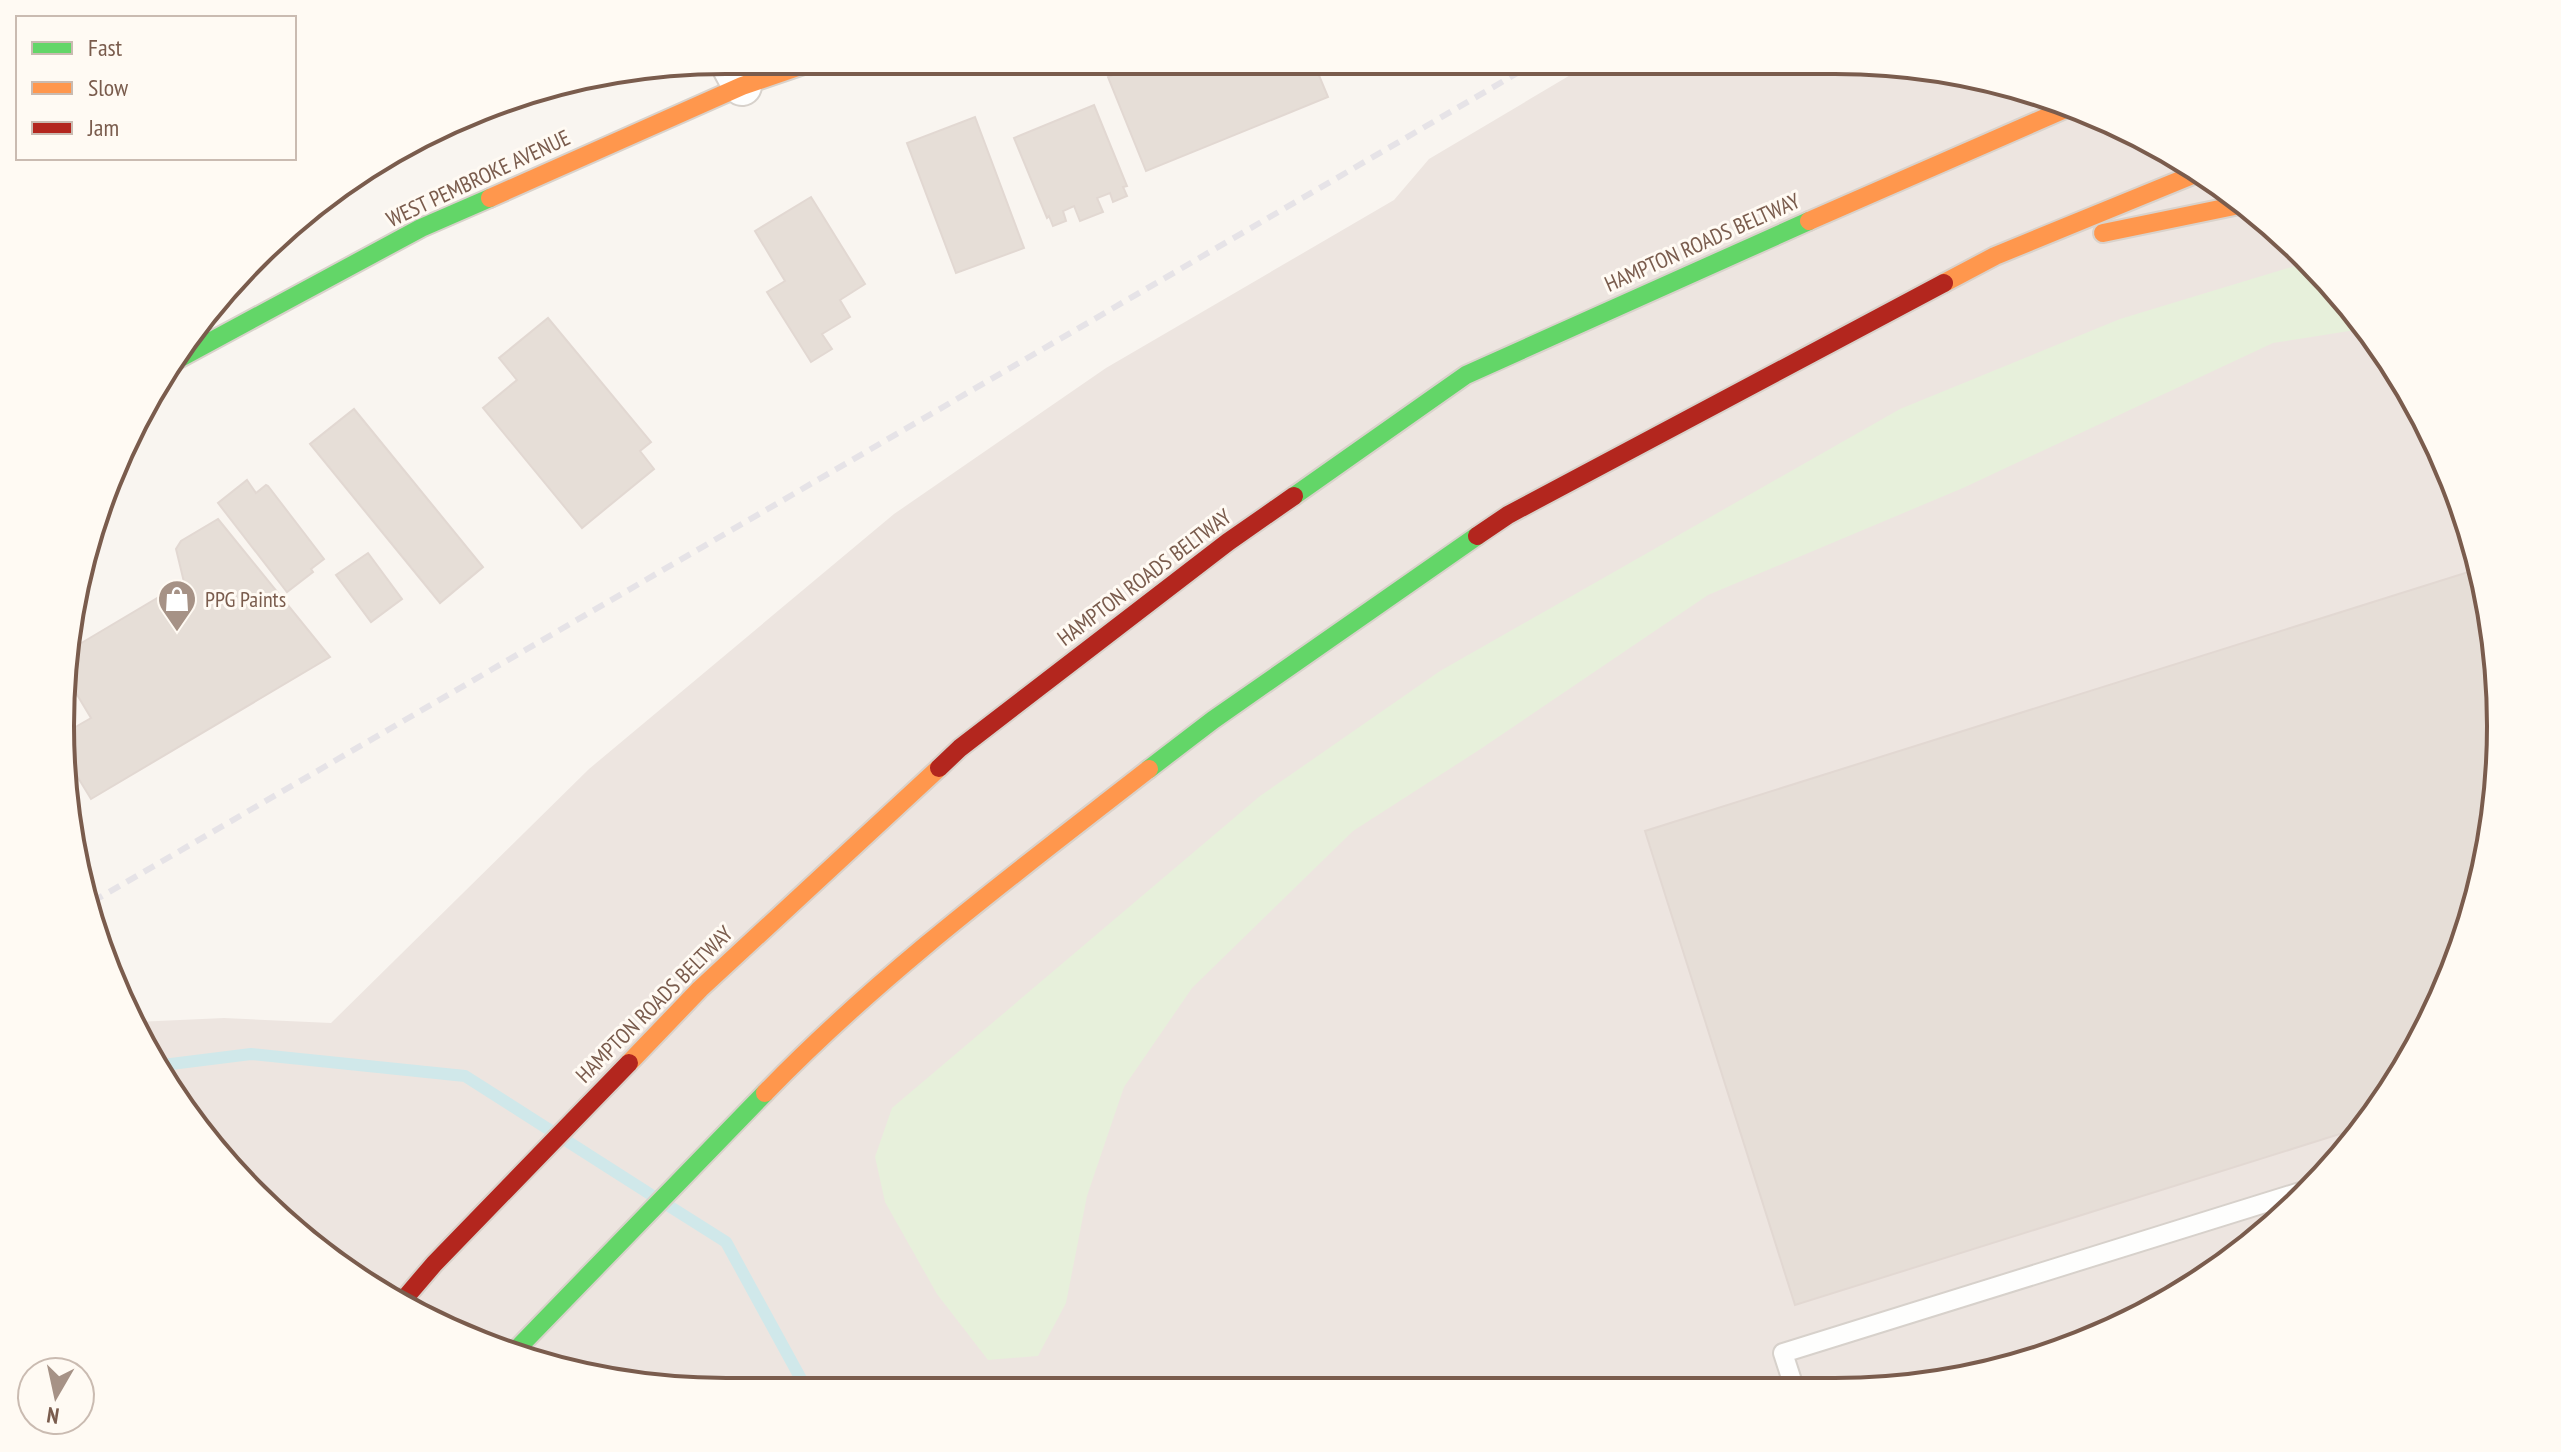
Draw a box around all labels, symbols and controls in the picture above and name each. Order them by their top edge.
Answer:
legend [16,16,296,160]
text: Fast [88,32,123,63]
text: Slow [88,72,129,103]
text: Jam [87,112,119,143]
street label: WEST PEMBROKE AVENUE [382,123,574,233]
street label: HAMPTON ROADS BELTWAY [1600,186,1804,298]
street label: HAMPTON ROADS BELTWAY [1051,502,1237,652]
shop icon: PPG Paints [156,578,198,633]
place label: PPG Paints [205,585,286,613]
street label: HAMPTON ROADS BELTWAY [570,920,738,1088]
north arrow [16,1356,96,1436]
text: N [45,1401,61,1431]

